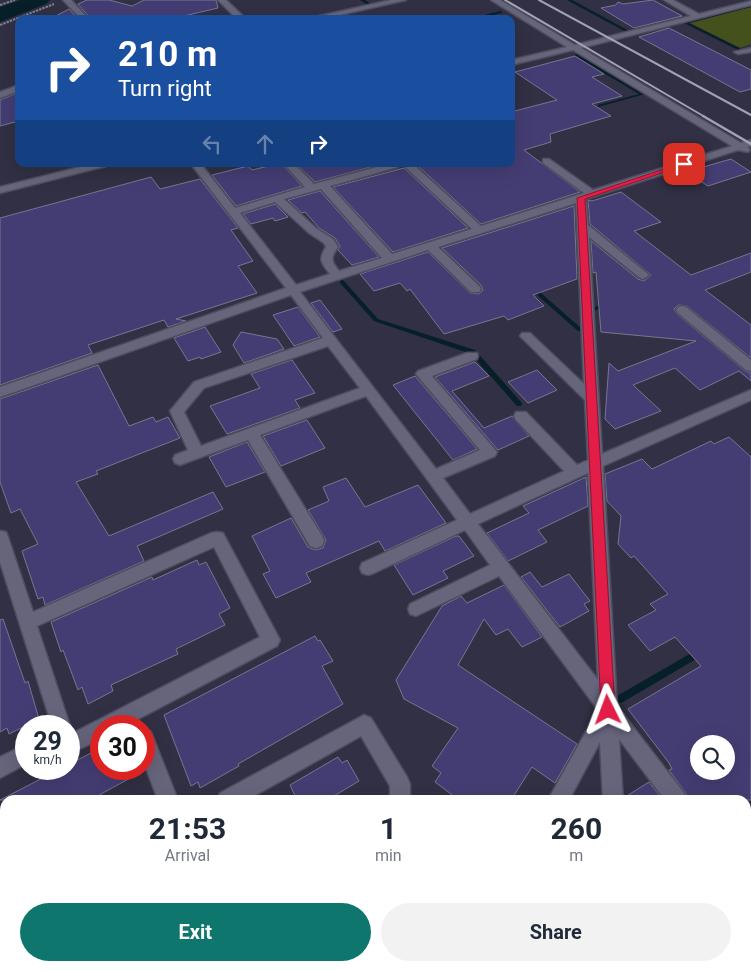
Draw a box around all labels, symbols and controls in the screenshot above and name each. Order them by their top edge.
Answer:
text: 210 m [118,34,217,75]
icon: right [35,35,100,100]
text: Turn right [118,76,212,101]
icon: left [198,130,226,158]
icon: ahead [251,130,279,158]
icon: right [304,130,332,158]
pin [663,143,705,185]
icon: arrive [670,150,698,178]
position arrow [581,683,633,735]
speed limit sign: 30 [90,715,155,780]
text: 29 [33,727,62,756]
map controls [690,735,735,780]
button: search [690,735,735,780]
text: km/h [33,753,62,767]
text: 21:53 [149,811,226,846]
text: 1 [380,811,397,846]
text: 260 [551,811,602,846]
text: Arrival [165,846,210,865]
text: min [375,846,402,865]
text: m [569,846,583,865]
button: Exit [20,903,371,961]
button: Share [381,903,731,961]

